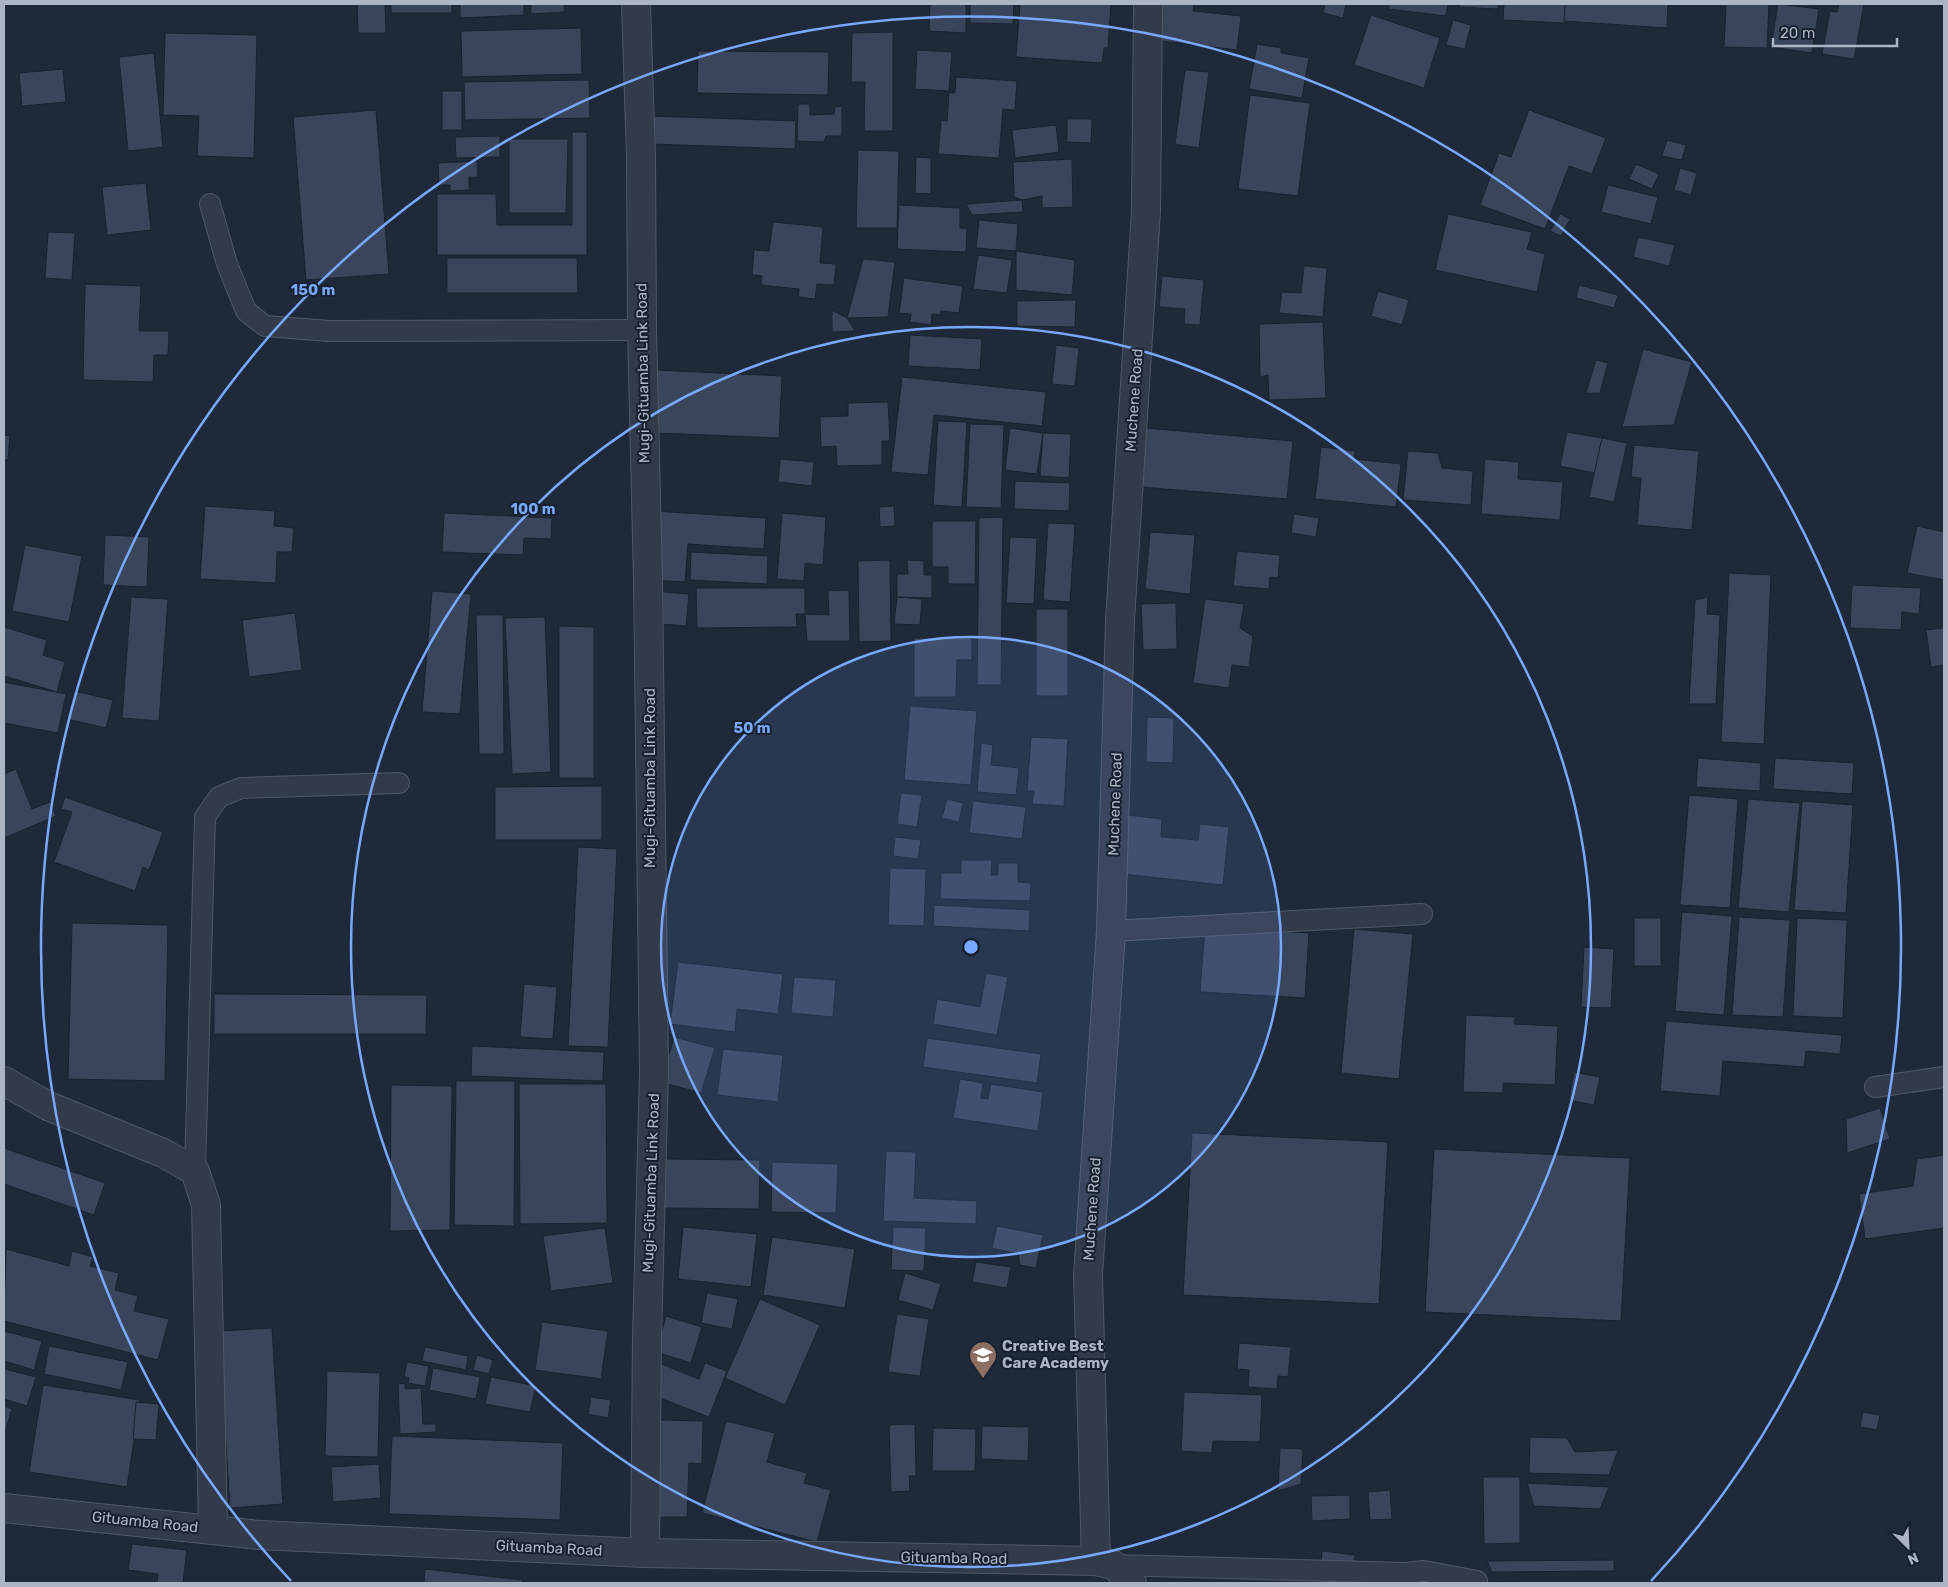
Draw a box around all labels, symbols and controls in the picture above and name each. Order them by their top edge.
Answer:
scale bar [1773,15,1897,47]
text: 20 m [1780,24,1815,42]
text: 150 m [291,281,335,299]
street label: Mugi-Gituamba Link Road [632,283,654,463]
street label: Muchene Road [1121,348,1147,452]
text: 100 m [511,500,555,518]
street label: Mugi-Gituamba Link Road [641,688,659,868]
text: 50 m [734,719,770,737]
street label: Muchene Road [1104,752,1126,856]
centre of rings [962,938,980,956]
street label: Mugi-Gituamba Link Road [639,1093,663,1273]
street label: Muchene Road [1079,1157,1105,1261]
place label: Creative Best Care Academy [1002,1337,1109,1372]
school or university icon: Creative Best Care Academy [968,1340,998,1379]
street label: Gituamba Road [91,1507,199,1537]
north arrow [1883,1522,1933,1572]
street label: Gituamba Road [495,1536,603,1560]
street label: Gituamba Road [900,1548,1008,1568]
text: N [1905,1549,1921,1568]

